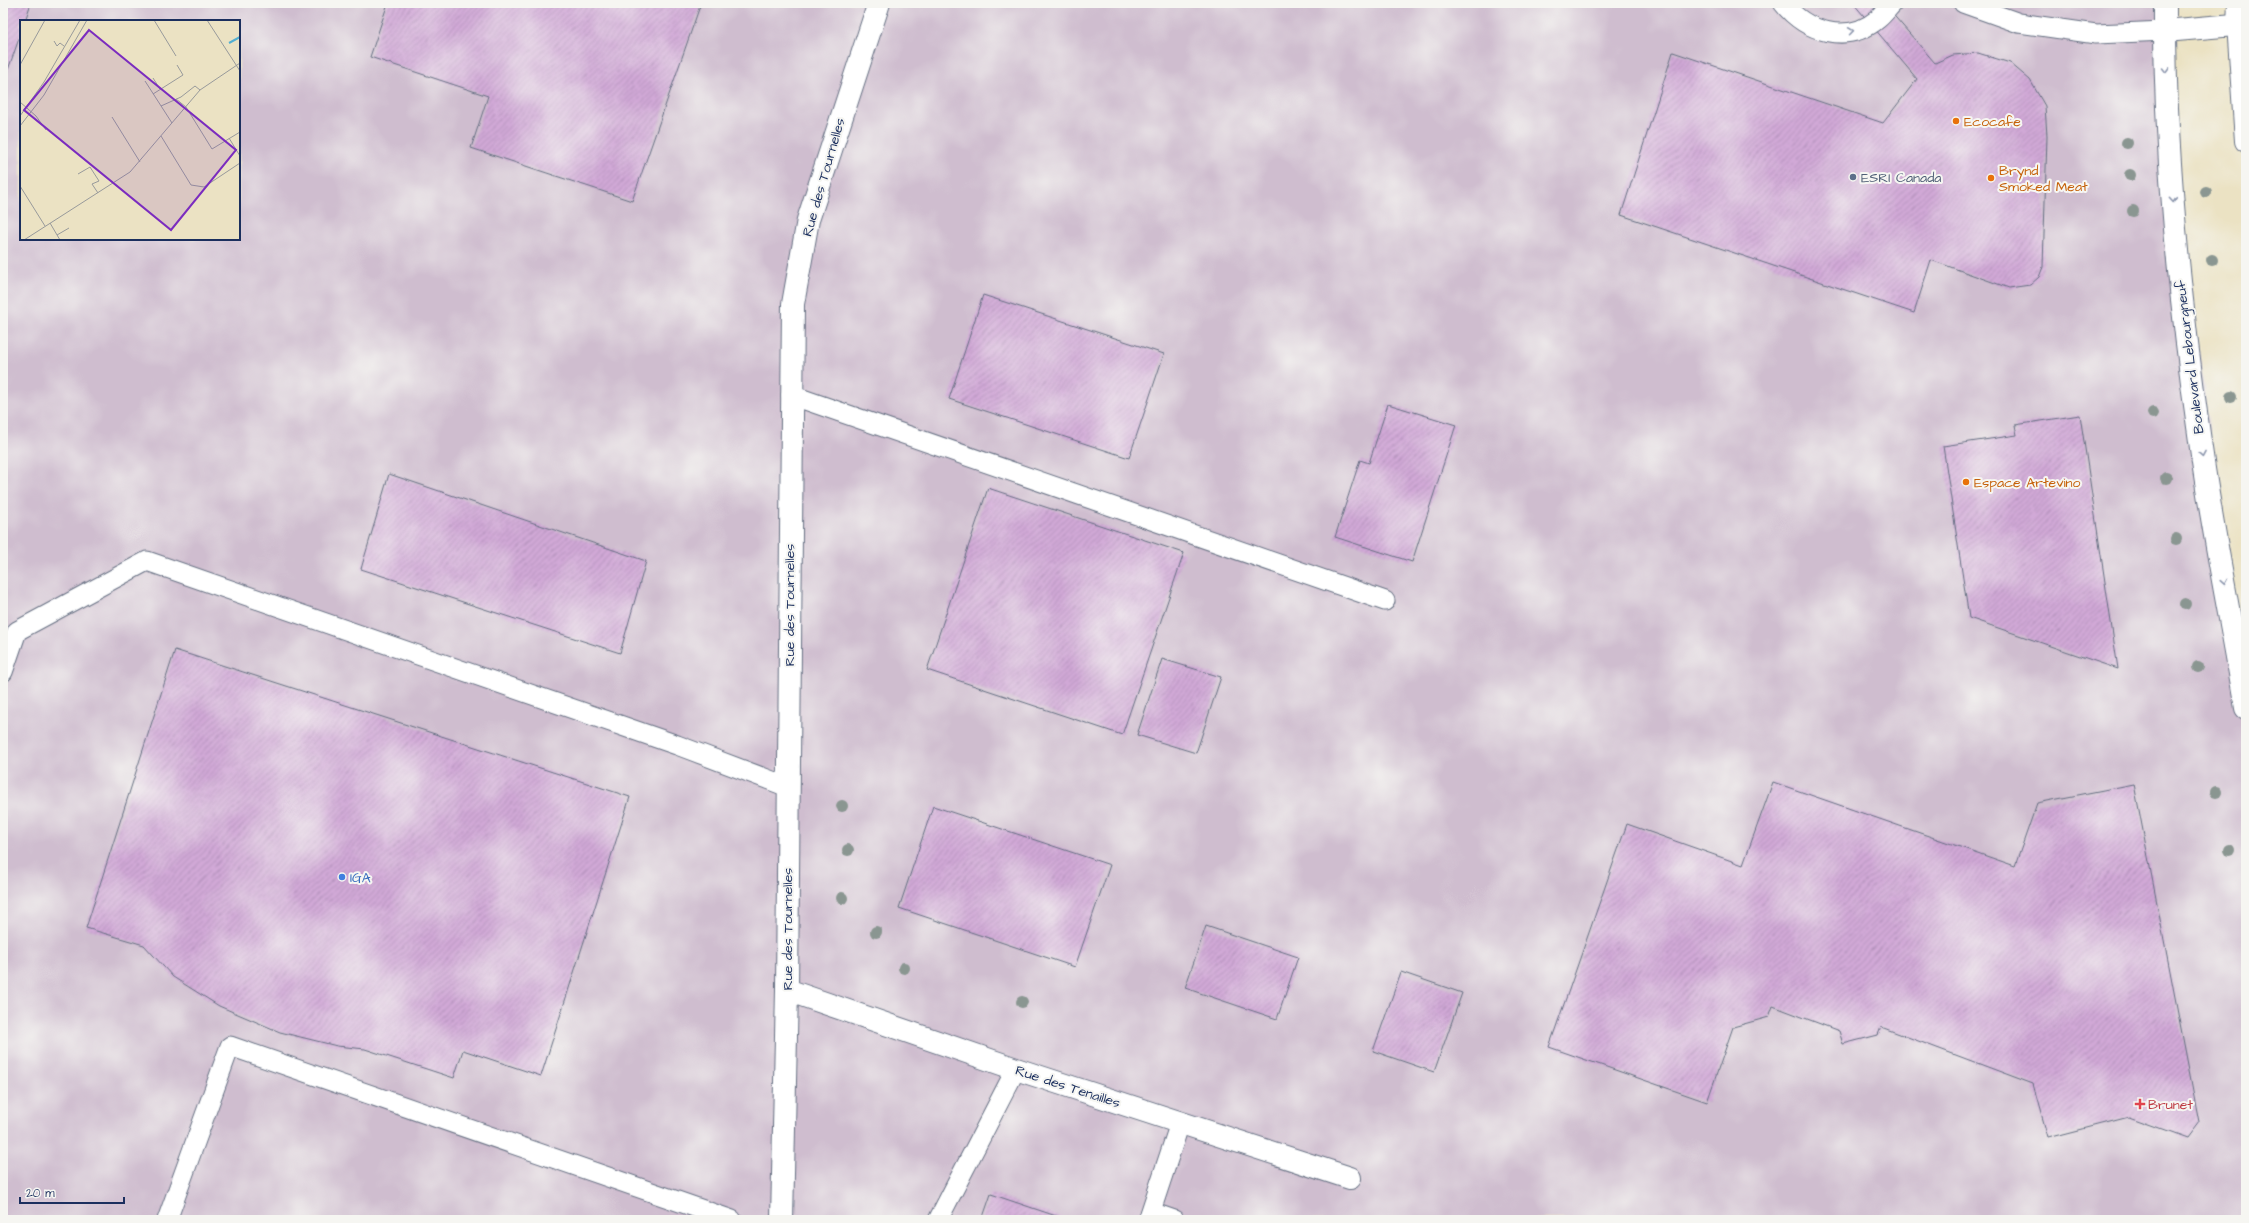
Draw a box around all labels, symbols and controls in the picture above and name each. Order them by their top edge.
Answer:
inset map [20,20,240,240]
one-way arrow [1848,27,1855,36]
one-way arrow [2161,67,2170,73]
place label: Ecocafe [1964,112,2021,132]
street label: Rue des Tournelles [797,116,850,239]
marker: Ecocafe [1951,116,1961,126]
place label: Brynd Smoked Meat [1999,161,2088,197]
place label: ESRI Canada [1861,168,1941,188]
marker: ESRI Canada [1848,172,1858,182]
marker: Brynd Smoked Meat [1986,173,1996,183]
one-way arrow [2168,197,2177,203]
street label: Boulevard Lebourgneuf [2171,278,2209,435]
one-way arrow [2197,451,2206,457]
place label: Espace Artevino [1974,473,2081,493]
marker: Espace Artevino [1961,477,1971,487]
street label: Rue des Tournelles [780,544,800,666]
one-way arrow [2220,579,2228,585]
place label: IGA [350,868,371,888]
street label: Rue des Tournelles [778,868,798,990]
marker: IGA [337,872,347,882]
street label: Rue des Tenailles [1013,1061,1123,1113]
place label: Brunet [2148,1095,2193,1115]
marker: Brunet [2135,1099,2145,1109]
scale bar [20,1179,124,1205]
text: 20 m [26,1185,55,1202]

